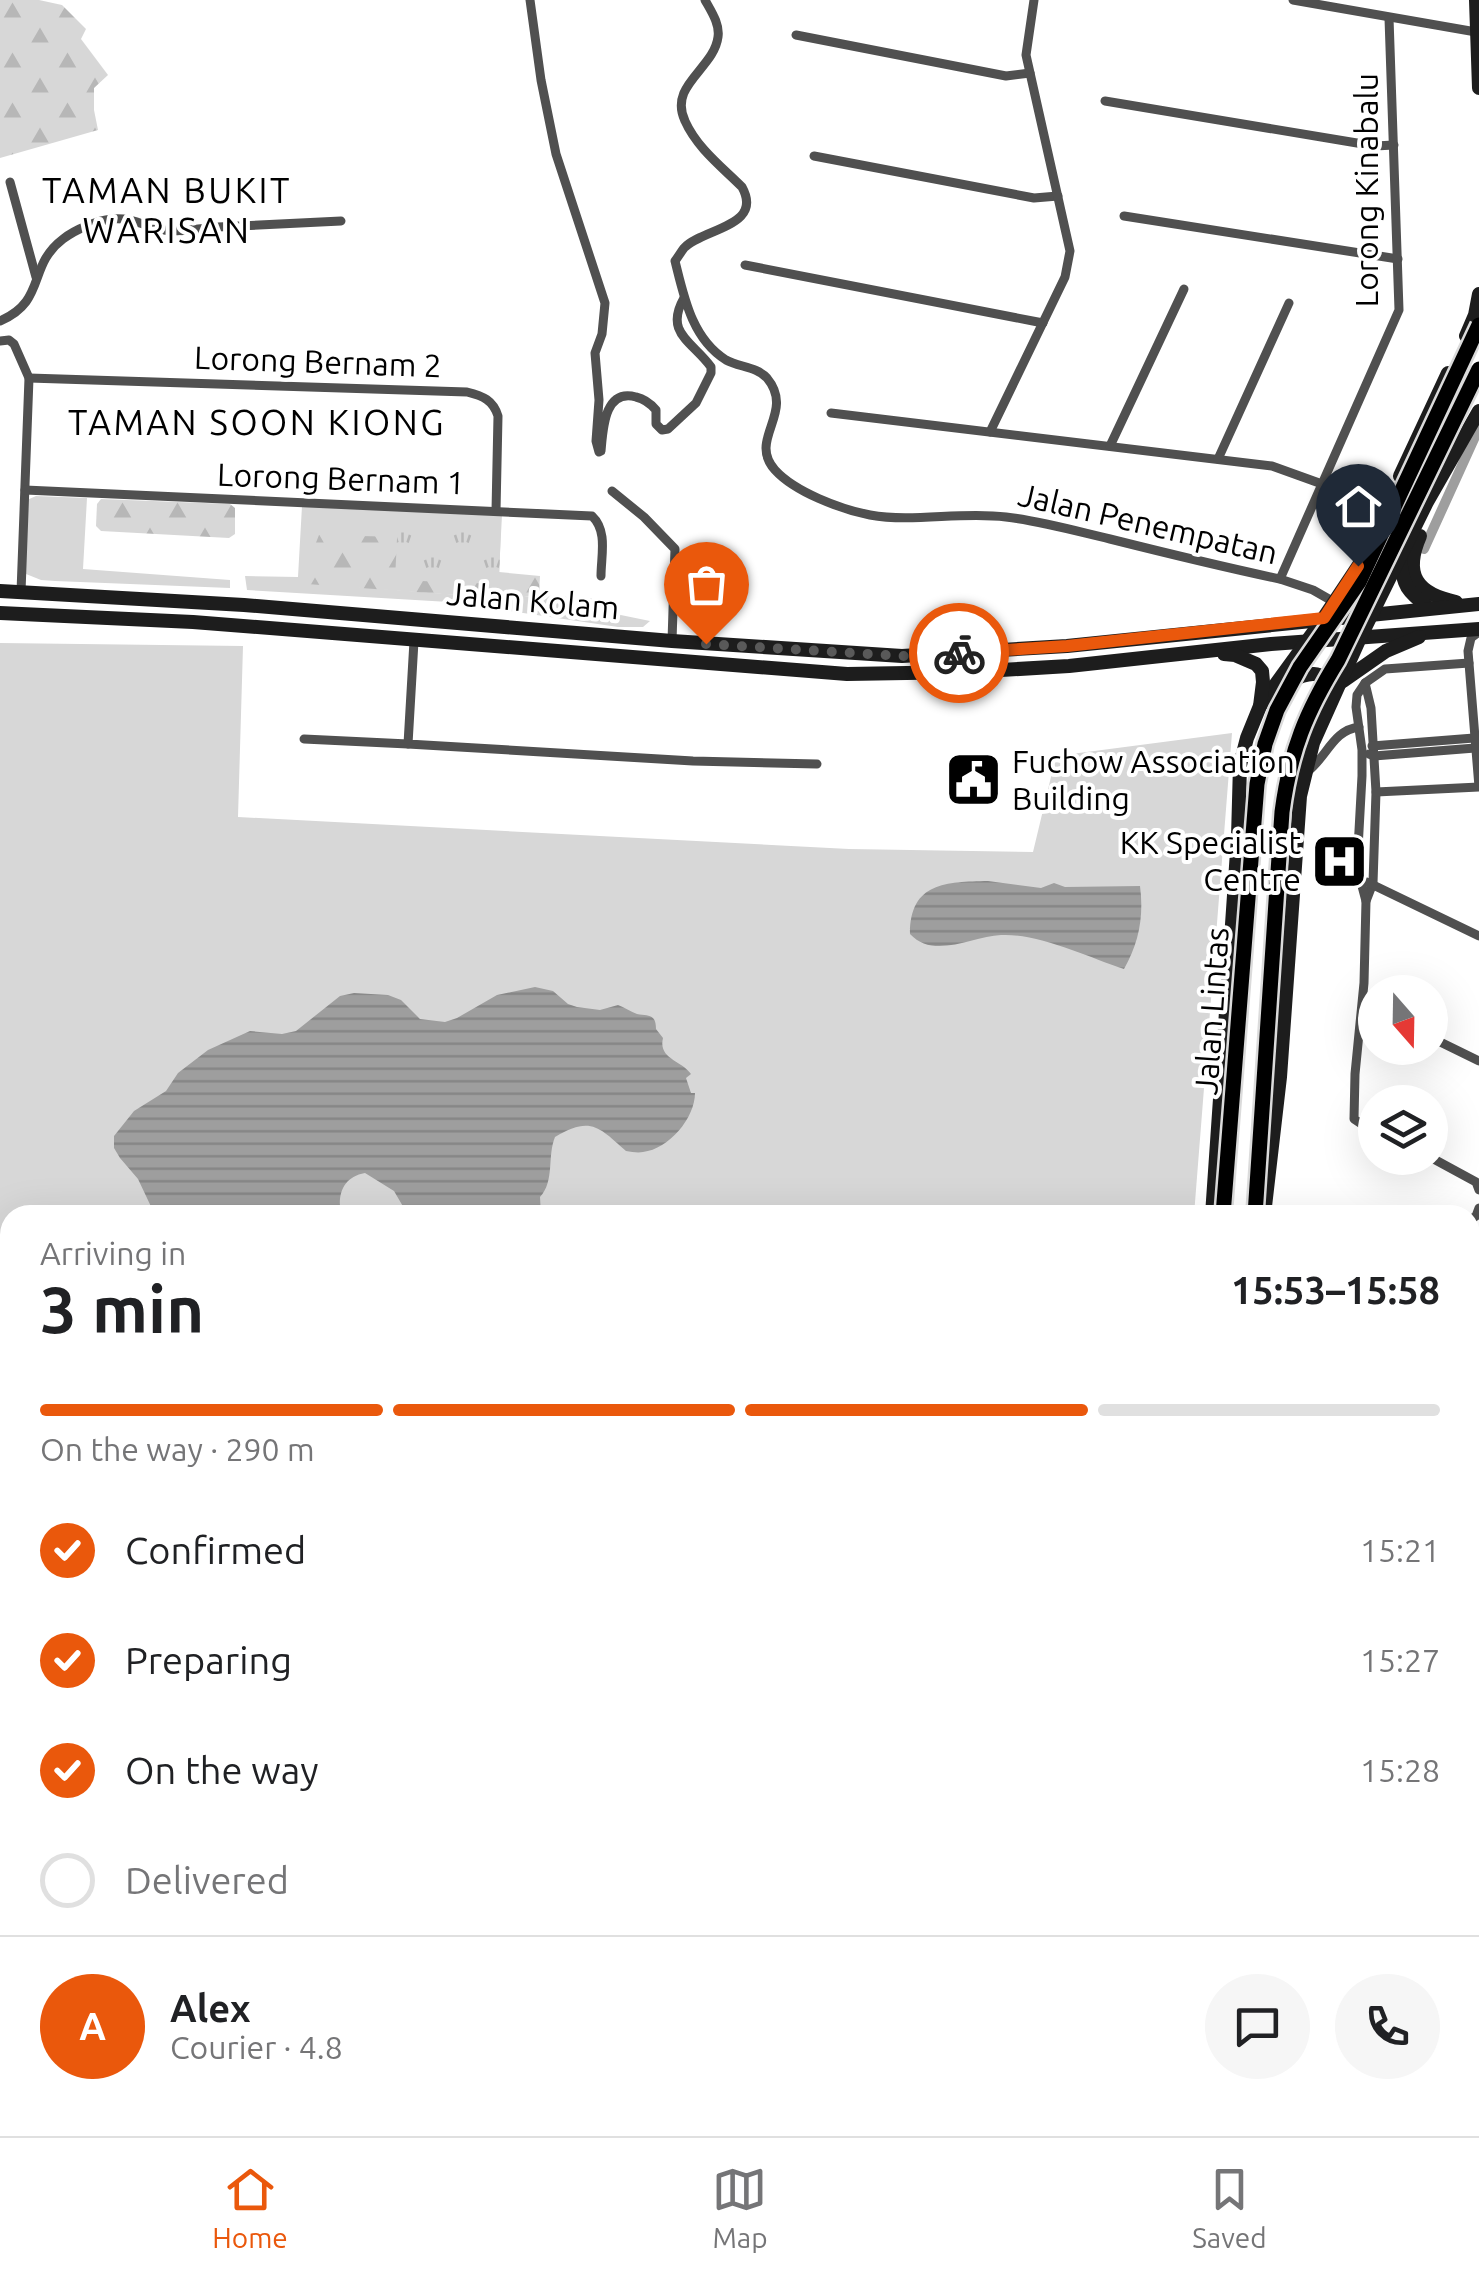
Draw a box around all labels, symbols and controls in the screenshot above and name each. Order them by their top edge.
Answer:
street label: Lorong Kinabalu [1348,73,1384,307]
district label: TAMAN BUKIT WARISAN [42,170,292,250]
street label: Lorong Bernam 2 [194,339,442,383]
district label: TAMAN SOON KIONG [68,402,446,442]
street label: Lorong Bernam 1 [217,456,465,500]
pin [1316,464,1401,567]
street label: Jalan Penempatan [1015,476,1281,570]
icon: home [1331,479,1386,534]
pin [664,542,749,645]
icon: bag [679,557,734,612]
street label: Jalan Kolam [445,575,621,625]
courier [909,603,1009,703]
icon: bike [932,626,987,681]
place label: Fuchow Association Building [1012,743,1295,816]
public building icon: Fuchow Association Building [943,750,1003,810]
place label: KK Specialist Centre [1120,824,1301,897]
hospital icon: KK Specialist Centre [1310,831,1370,891]
street label: Jalan Lintas [1187,926,1235,1096]
north arrow [1358,975,1448,1065]
map controls [1358,975,1448,1175]
button: layers [1358,1085,1448,1175]
text: Arriving in [40,1235,186,1271]
text: 15:53–15:58 [1231,1269,1440,1311]
text: 3 min [40,1272,204,1345]
text: On the way · 290 m [40,1431,315,1467]
icon: check [40,1523,95,1578]
text: Confirmed [125,1529,306,1571]
text: 15:21 [1360,1532,1440,1568]
icon: check [40,1633,95,1688]
text: Preparing [125,1639,292,1681]
text: 15:27 [1360,1642,1440,1678]
icon: check [40,1743,95,1798]
text: On the way [125,1749,318,1791]
text: 15:28 [1360,1752,1440,1788]
text: Delivered [125,1859,289,1901]
button: chat [1205,1974,1310,2079]
button: phone [1335,1974,1440,2079]
text: Alex [170,1987,251,2029]
text: A [79,2005,106,2047]
text: Courier · 4.8 [170,2029,343,2065]
tab: Home [212,2162,288,2253]
tab: Map [712,2162,768,2253]
tab: Saved [1192,2162,1267,2253]

